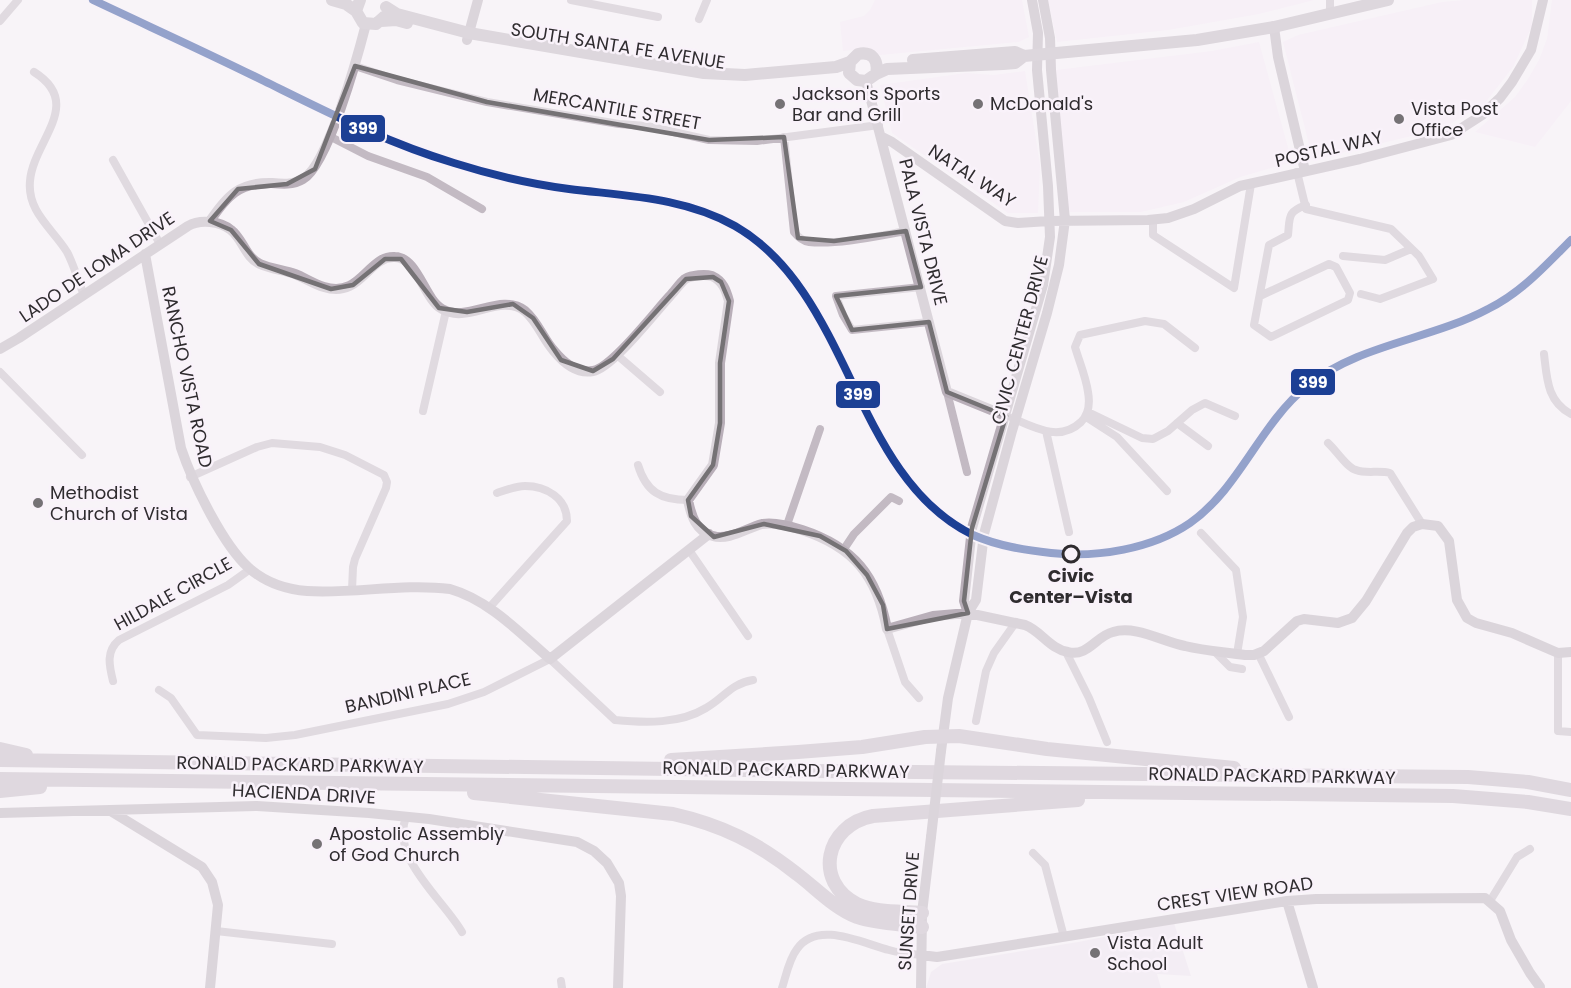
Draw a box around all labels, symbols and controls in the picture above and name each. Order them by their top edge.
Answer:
street label: SOUTH SANTA FE AVENUE [509,16,727,75]
street label: MERCANTILE STREET [531,81,703,136]
place label: Jackson's Sports Bar and Grill [792,81,940,127]
place label: McDonald's [990,91,1093,116]
place label: Vista Post Office [1411,96,1498,142]
marker: Jackson's Sports Bar and Grill [773,97,787,111]
marker: McDonald's [971,97,985,111]
marker: Vista Post Office [1392,112,1406,126]
line badge: 399 [340,114,386,143]
text: 399 [348,117,378,140]
street label: POSTAL WAY [1273,124,1386,173]
street label: NATAL WAY [924,138,1021,213]
street label: PALA VISTA DRIVE [893,156,954,308]
street label: LADO DE LOMA DRIVE [14,205,179,328]
street label: CIVIC CENTER DRIVE [985,253,1054,427]
street label: RANCHO VISTA ROAD [156,284,219,470]
line badge: 399 [1290,368,1336,396]
text: 399 [1298,371,1328,394]
line badge: 399 [835,380,881,409]
text: 399 [843,383,873,406]
place label: Methodist Church of Vista [50,480,188,526]
marker: Methodist Church of Vista [31,496,45,510]
marker: Civic Center–Vista [1062,545,1080,563]
street label: HILDALE CIRCLE [109,551,236,636]
place label: Civic Center–Vista [1009,563,1133,609]
street label: BANDINI PLACE [343,666,473,719]
street label: RONALD PACKARD PARKWAY [176,750,424,779]
street label: RONALD PACKARD PARKWAY [662,755,910,784]
street label: RONALD PACKARD PARKWAY [1148,761,1396,790]
street label: HACIENDA DRIVE [231,777,377,810]
place label: Apostolic Assembly of God Church [329,821,504,867]
marker: Apostolic Assembly of God Church [310,837,324,851]
street label: SUNSET DRIVE [892,851,925,971]
street label: CREST VIEW ROAD [1155,870,1315,917]
place label: Vista Adult School [1107,930,1203,976]
marker: Vista Adult School [1088,946,1102,960]

